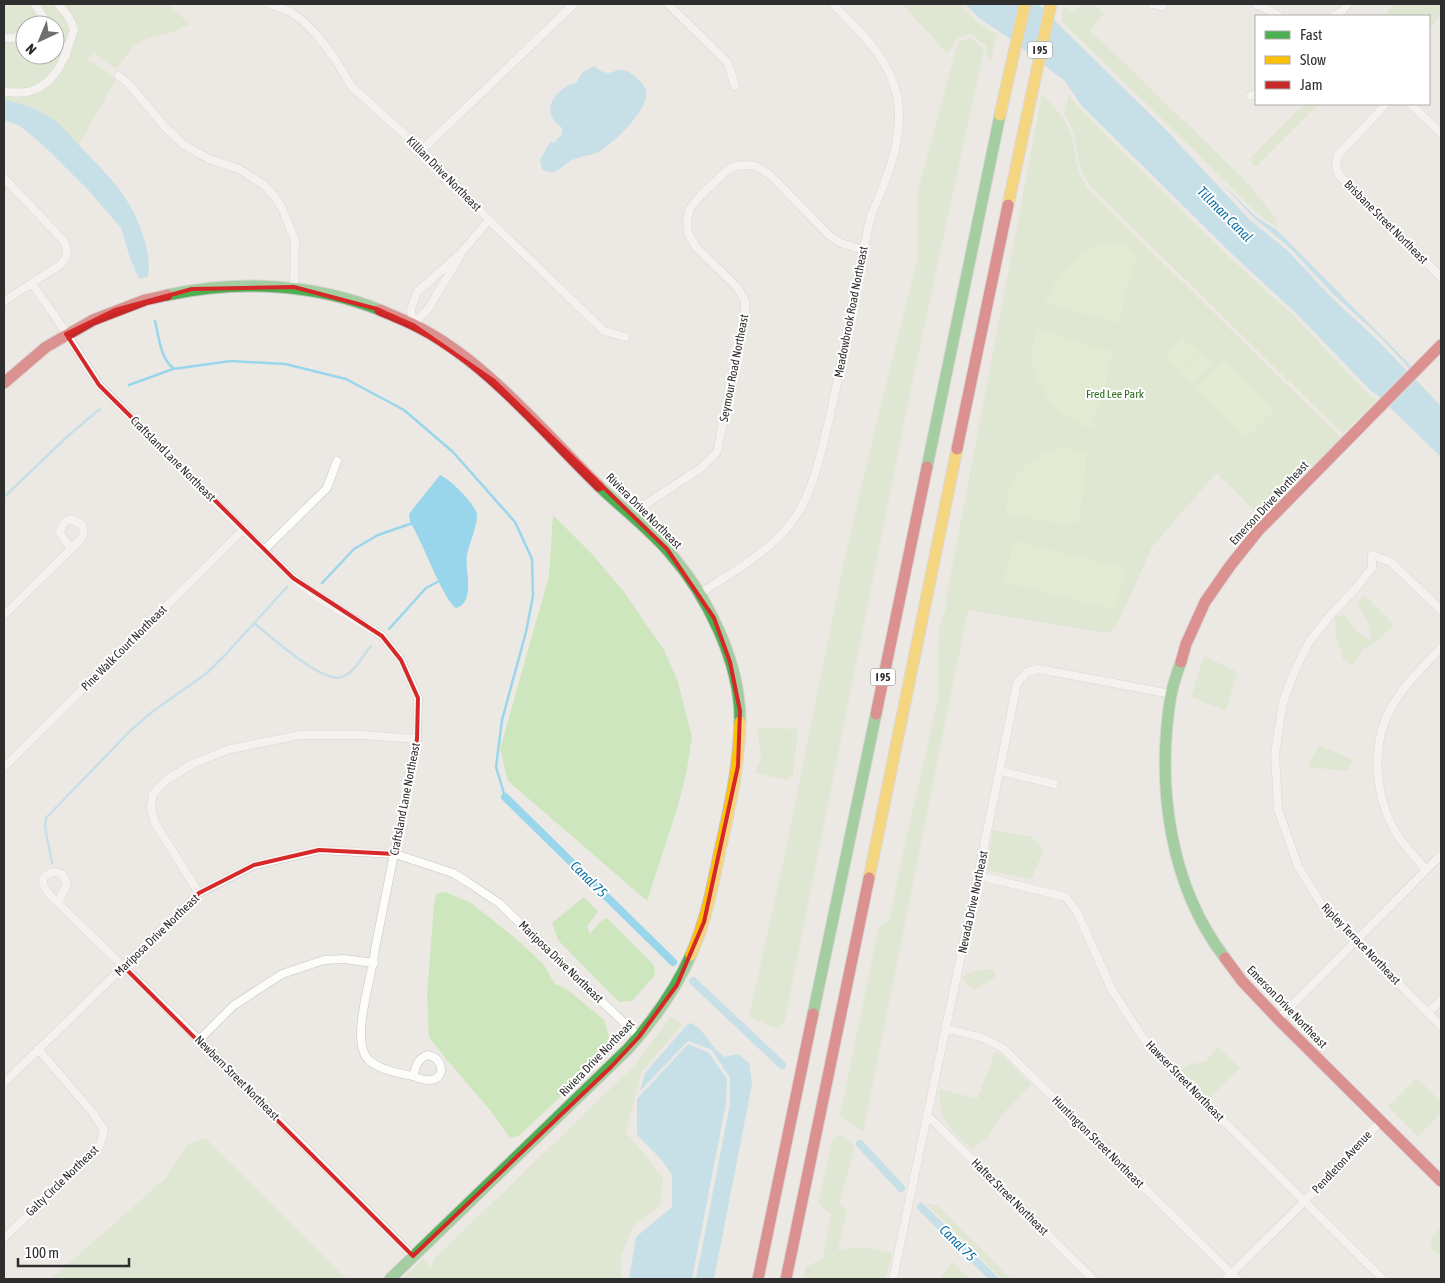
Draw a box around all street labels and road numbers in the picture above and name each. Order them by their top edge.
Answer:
road number: I 95 [1028,42,1052,58]
street label: Killian Drive Northeast [404,134,485,215]
street label: Brisbane Street Northeast [1341,177,1431,267]
street label: Meadowbrook Road Northeast [831,245,871,379]
street label: Seymour Road Northeast [717,313,751,423]
street label: Craftsland Lane Northeast [128,414,219,505]
street label: Emerson Drive Northeast [1227,458,1312,548]
street label: Riviera Drive Northeast [603,470,685,552]
street label: Pine Walk Court Northeast [78,602,170,694]
road number: I 95 [870,669,896,686]
street label: Craftsland Lane Northeast [387,741,423,857]
street label: Nevada Drive Northeast [955,849,991,955]
street label: Mariposa Drive Northeast [112,891,202,979]
street label: Ripley Terrace Northeast [1319,900,1404,988]
street label: Mariposa Drive Northeast [516,918,606,1006]
street label: Emerson Drive Northeast [1244,963,1330,1052]
street label: Riviera Drive Northeast [557,1016,638,1099]
street label: Newbern Street Northeast [192,1033,283,1124]
street label: Hawser Street Northeast [1143,1038,1227,1125]
street label: Huntington Street Northeast [1049,1093,1147,1191]
street label: Pendleton Avenue [1309,1128,1375,1196]
street label: Galty Circle Northeast [23,1142,102,1219]
street label: Haftez Street Northeast [969,1156,1052,1239]

